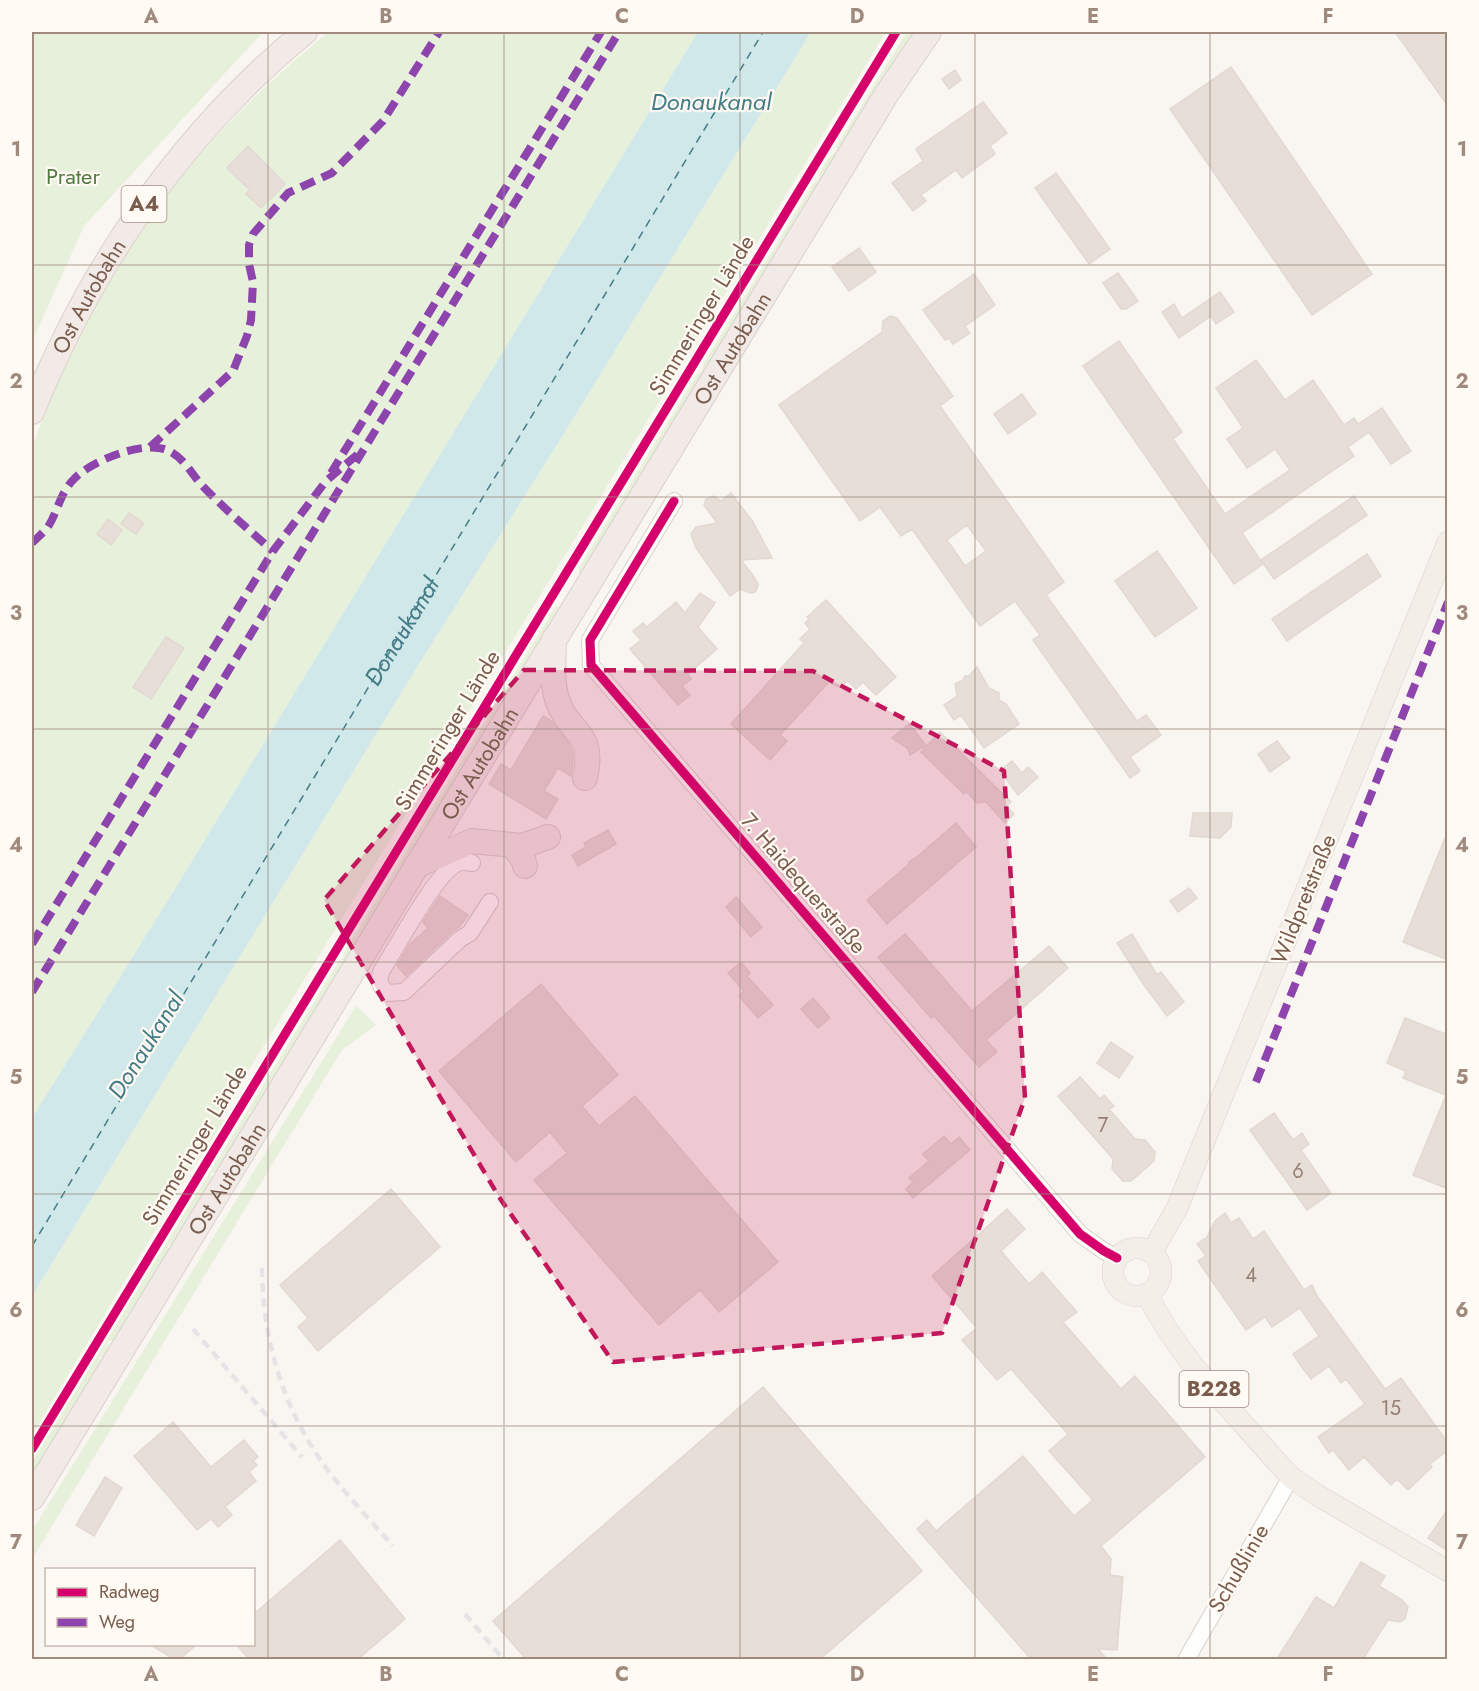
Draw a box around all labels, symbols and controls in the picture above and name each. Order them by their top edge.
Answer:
text: A [143,2,159,31]
text: B [379,2,393,31]
text: C [615,2,629,31]
text: D [850,2,864,31]
text: E [1087,2,1099,31]
text: F [1322,2,1334,31]
water label: Donaukanal [651,84,773,119]
text: 1 [11,135,21,164]
text: 1 [1457,135,1467,164]
park label: Prater [46,160,100,192]
road number: A4 [122,186,166,222]
street label: Simmeringer Lände [640,229,762,401]
street label: Ost Autobahn [44,232,134,359]
street label: Ost Autobahn [685,286,779,411]
text: 2 [9,367,23,396]
text: 2 [1455,367,1469,396]
water label: Donaukanal [355,569,448,692]
text: 3 [10,599,22,628]
text: 3 [1456,599,1468,628]
street label: Simmeringer Lände [386,644,508,816]
street label: Ost Autobahn [432,701,526,826]
street label: 7. Haidequerstraße [734,806,874,960]
street label: Wildpretstraße [1262,829,1344,969]
text: 4 [9,831,23,860]
text: 4 [1455,831,1469,860]
water label: Donaukanal [99,983,193,1105]
street label: Simmeringer Lände [133,1059,255,1231]
text: 5 [10,1063,23,1092]
text: 5 [1456,1063,1469,1092]
house number: 7 [1098,1111,1109,1140]
street label: Ost Autobahn [180,1116,273,1241]
house number: 6 [1292,1157,1304,1186]
house number: 4 [1245,1261,1257,1290]
text: 6 [9,1296,23,1325]
text: 6 [1455,1296,1469,1325]
road number: B228 [1180,1371,1248,1407]
house number: 15 [1381,1394,1401,1423]
street label: Schußlinie [1200,1518,1276,1618]
text: 7 [10,1528,23,1557]
text: 7 [1456,1528,1469,1557]
legend [45,1568,255,1646]
text: Radweg [99,1579,160,1605]
text: Weg [99,1609,135,1635]
text: A [143,1660,159,1689]
text: B [379,1660,393,1689]
text: C [615,1660,629,1689]
text: D [850,1660,864,1689]
text: E [1087,1660,1099,1689]
text: F [1322,1660,1334,1689]

